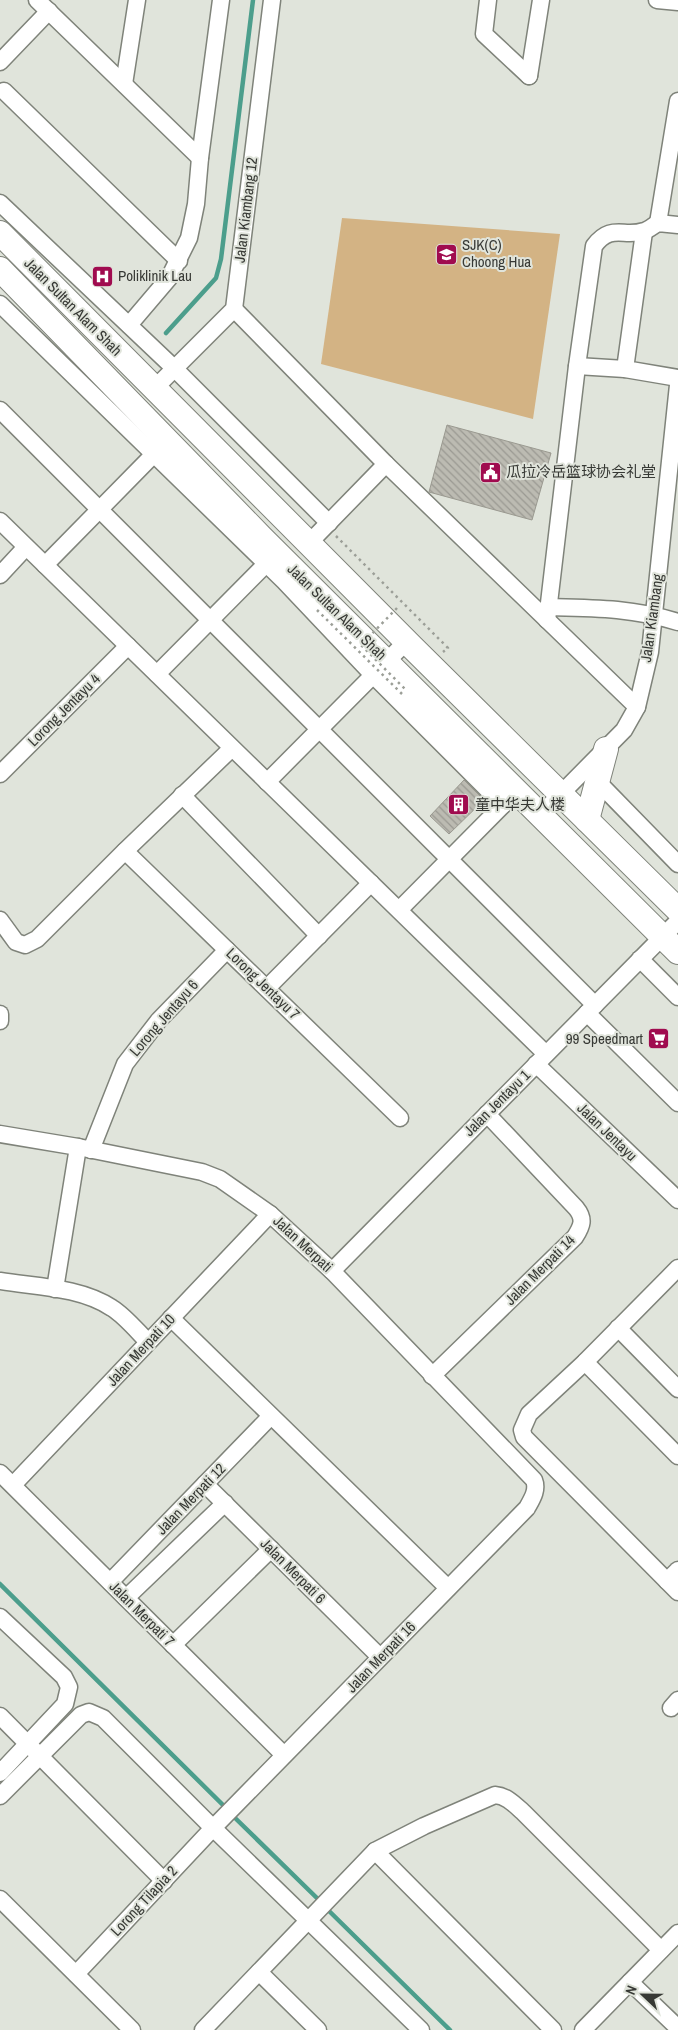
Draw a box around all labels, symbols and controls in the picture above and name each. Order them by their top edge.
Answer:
street label: Jalan Kiambang 12 [229,156,262,264]
place label: SJK(C) Choong Hua [462,234,531,272]
school or university icon: SJK(C) Choong Hua [434,242,458,266]
street label: Jalan Sultan Alam Shah [20,253,127,360]
hospital icon: Poliklinik Lau [90,264,114,288]
place label: Poliklinik Lau [118,265,192,286]
public building icon: 瓜拉冷岳篮球协会礼堂 [478,460,502,484]
place label: 瓜拉冷岳篮球协会礼堂 [506,461,656,482]
street label: Jalan Sultan Alam Shah [283,559,392,665]
street label: Jalan Kiambang [635,572,668,663]
street label: Lorong Jentayu 4 [23,669,105,751]
building icon: 童中华夫人楼 [447,793,471,817]
place label: 童中华夫人楼 [475,794,565,815]
street label: Lorong Jentayu 7 [222,943,305,1024]
street label: Lorong Jentayu 6 [125,975,203,1060]
supermarket icon: 99 Speedmart [647,1027,671,1051]
place label: 99 Speedmart [566,1028,644,1049]
street label: Jalan Jentayu 1 [459,1065,535,1141]
street label: Jalan Jentayu [573,1098,642,1166]
street label: Jalan Merpati [269,1211,338,1277]
street label: Jalan Merpati 14 [500,1230,580,1309]
street label: Jalan Merpati 10 [102,1309,180,1390]
street label: Jalan Merpati 12 [151,1458,230,1539]
street label: Jalan Merpati 6 [256,1533,331,1608]
street label: Jalan Merpati 7 [105,1576,180,1651]
street label: Jalan Merpati 16 [341,1616,420,1697]
street label: Lorong Tilapia 2 [106,1861,182,1940]
north arrow [618,1970,668,2020]
text: N [621,1983,641,1997]

